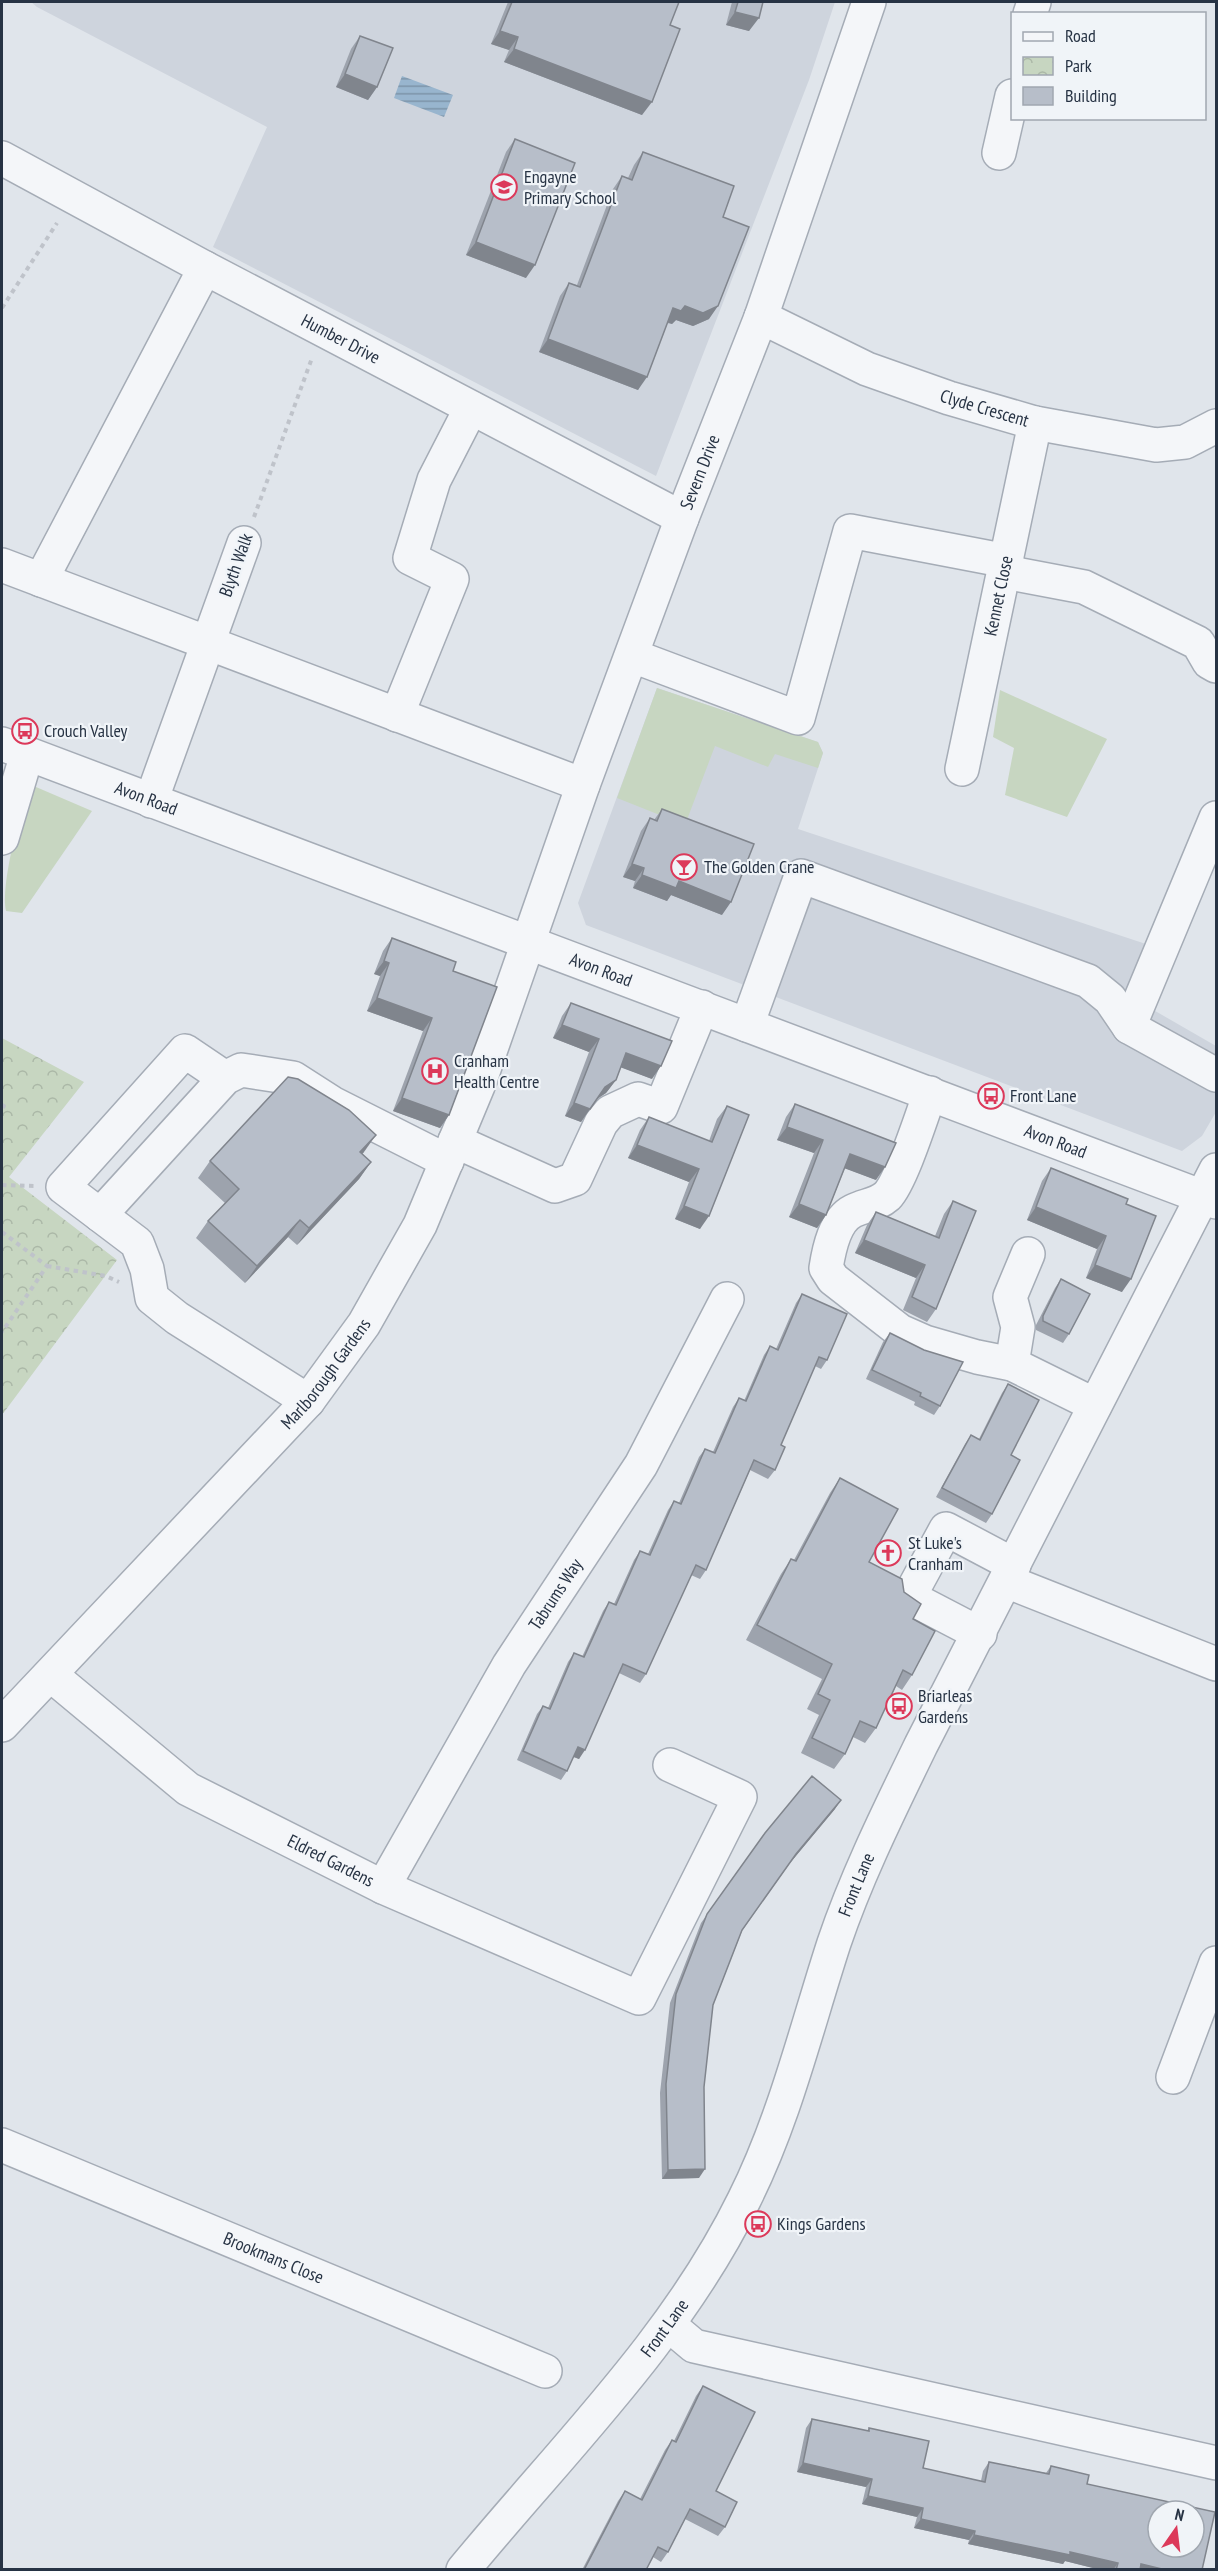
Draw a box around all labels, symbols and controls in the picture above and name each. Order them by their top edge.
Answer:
legend [1011,12,1206,120]
text: Road [1065,24,1096,47]
text: Park [1065,54,1092,77]
text: Building [1065,84,1117,107]
place label: Engayne Primary School [524,165,617,209]
school or university icon: Engayne Primary School [489,172,519,202]
street label: Humber Drive [297,309,384,369]
street label: Clyde Crescent [937,384,1032,432]
street label: Severn Drive [674,431,725,513]
street label: Blyth Walk [213,530,258,600]
street label: Kennet Close [978,554,1018,638]
bus stop icon: Crouch Valley [10,716,40,746]
place label: Crouch Valley [44,719,128,742]
street label: Avon Road [112,776,181,820]
bar icon: The Golden Crane [669,852,699,882]
place label: The Golden Crane [704,855,814,878]
street label: Avon Road [566,947,636,992]
place label: Cranham Health Centre [454,1049,540,1093]
hospital icon: Cranham Health Centre [420,1056,450,1086]
bus stop icon: Front Lane [976,1081,1006,1111]
place label: Front Lane [1010,1084,1077,1107]
street label: Avon Road [1021,1119,1090,1163]
street label: Marlborough Gardens [276,1315,376,1434]
place label: St Luke's Cranham [908,1531,963,1575]
church icon: St Luke's Cranham [873,1538,903,1568]
street label: Tabrums Way [523,1554,587,1634]
place label: Briarleas Gardens [918,1684,972,1728]
bus stop icon: Briarleas Gardens [884,1691,914,1721]
street label: Eldred Gardens [284,1829,378,1892]
street label: Front Lane [833,1849,879,1919]
bus stop icon: Kings Gardens [743,2209,773,2239]
place label: Kings Gardens [777,2212,866,2235]
street label: Brookmans Close [220,2226,327,2289]
street label: Front Lane [635,2294,693,2362]
north arrow [1146,2499,1206,2559]
text: N [1173,2504,1186,2525]

